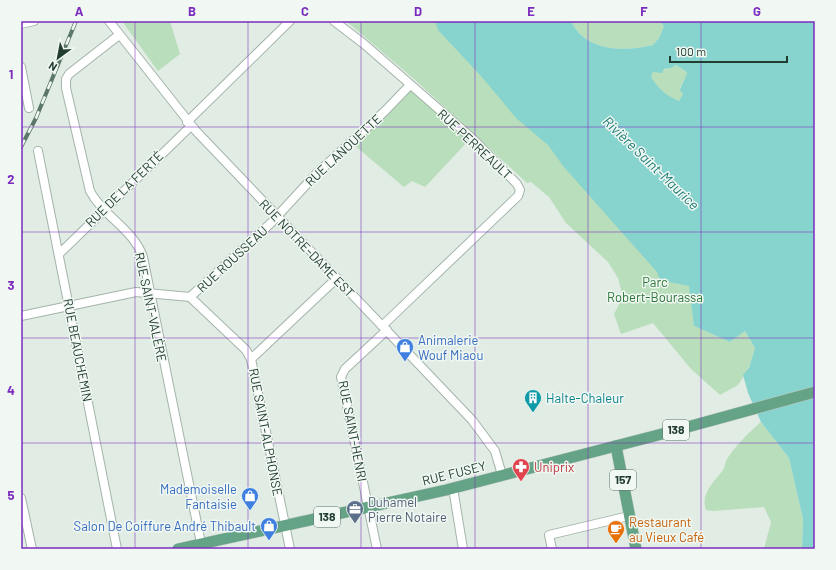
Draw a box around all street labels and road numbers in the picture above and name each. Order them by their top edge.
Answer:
street label: RUE PERREAULT [434,105,516,183]
street label: RUE LANOUETTE [302,110,385,189]
street label: RUE DE LA FERTÉ [82,148,166,230]
street label: RUE NOTRE-DAME EST [256,196,358,300]
street label: RUE ROUSSEAU [193,222,271,296]
street label: RUE SAINT-VALÈRE [132,251,170,363]
street label: RUE BEAUCHEMIN [60,297,96,403]
street label: RUE SAINT-ALPHONSE [246,367,286,497]
street label: RUE SAINT-HENRI [335,379,371,483]
road number: 138 [663,420,689,440]
street label: RUE FUSEY [420,457,488,489]
road number: 157 [610,470,636,490]
road number: 138 [314,507,340,527]

